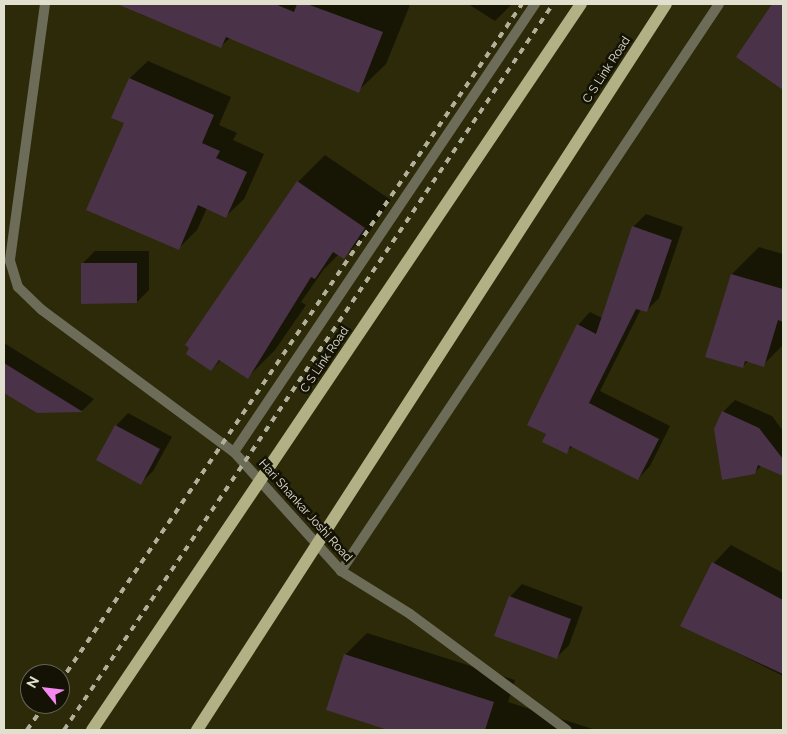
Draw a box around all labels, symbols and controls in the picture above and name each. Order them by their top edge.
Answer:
street label: C S Link Road [580,34,634,106]
street label: C S Link Road [298,324,352,396]
street label: Hari Shankar Joshi Road [255,457,355,565]
north arrow [20,664,70,714]
text: N [23,674,42,691]

